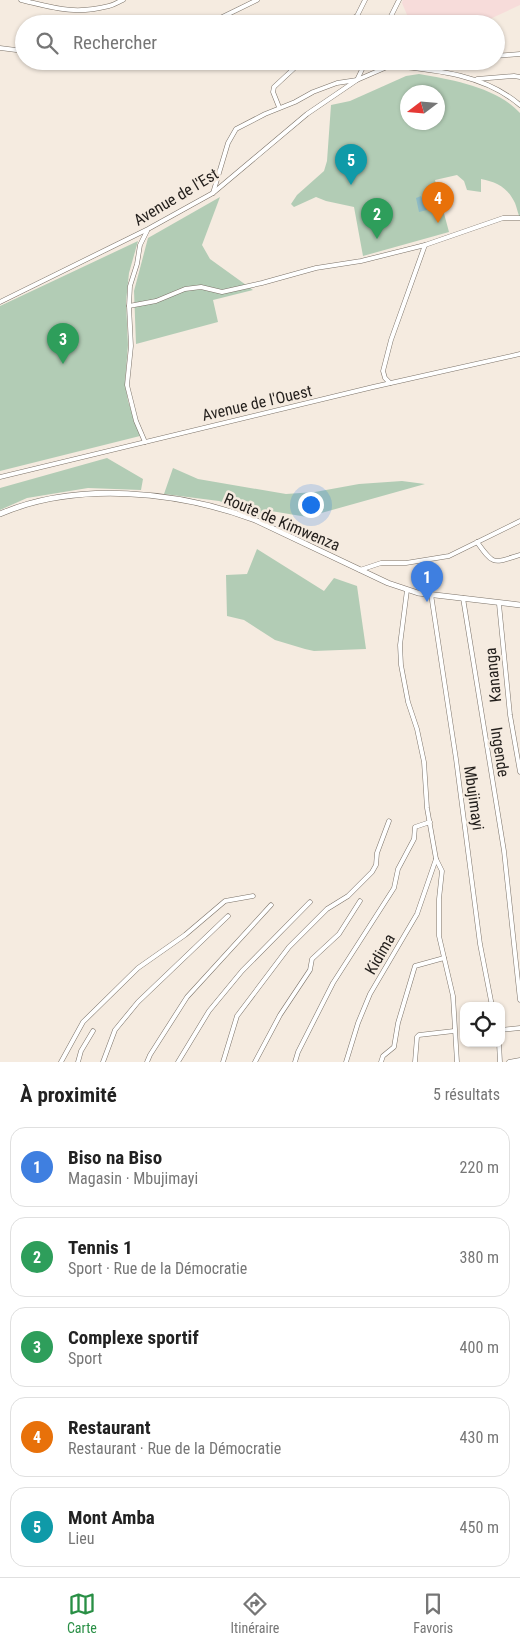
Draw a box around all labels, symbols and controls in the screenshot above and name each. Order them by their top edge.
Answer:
search box [15,15,505,70]
icon: search [33,29,61,57]
text: Rechercher [73,31,157,54]
north arrow [400,85,445,130]
pin: 5 [335,144,367,185]
street label: Avenue de l'Est [130,164,222,230]
pin: 4 [422,182,454,223]
pin: 2 [361,198,393,239]
pin: 3 [47,323,79,364]
street label: Avenue de l'Ouest [200,381,314,425]
street label: Route de Kimwenza [221,489,343,555]
your location [298,492,324,518]
pin: 1 [411,561,443,602]
street label: Kananga [481,647,505,703]
street label: Ingende [487,726,513,778]
street label: Mbujimayi [460,765,488,831]
street label: Kidima [361,930,399,978]
map controls [460,1002,505,1047]
button: locate [460,1002,505,1047]
text: À proximité [20,1083,117,1107]
text: 5 résultats [433,1085,500,1104]
text: Biso na Biso [68,1146,162,1169]
text: 1 [33,1158,41,1177]
text: 220 m [460,1158,499,1177]
text: Magasin · Mbujimayi [68,1169,198,1188]
text: Tennis 1 [68,1236,133,1259]
text: 2 [33,1248,41,1267]
text: 380 m [460,1248,499,1267]
text: Sport · Rue de la Démocratie [68,1259,247,1278]
text: Complexe sportif [68,1326,199,1349]
text: 3 [33,1338,41,1357]
text: 400 m [460,1338,499,1357]
text: Sport [68,1349,102,1368]
text: Restaurant [68,1416,151,1439]
text: 4 [33,1428,41,1447]
text: 430 m [460,1428,499,1447]
text: Restaurant · Rue de la Démocratie [68,1439,281,1458]
text: Mont Amba [68,1506,155,1529]
text: 5 [33,1518,41,1537]
text: 450 m [460,1518,499,1537]
text: Lieu [68,1529,95,1548]
tab: Carte [67,1590,97,1636]
tab: Itinéraire [231,1590,279,1636]
tab: Favoris [413,1590,453,1636]

